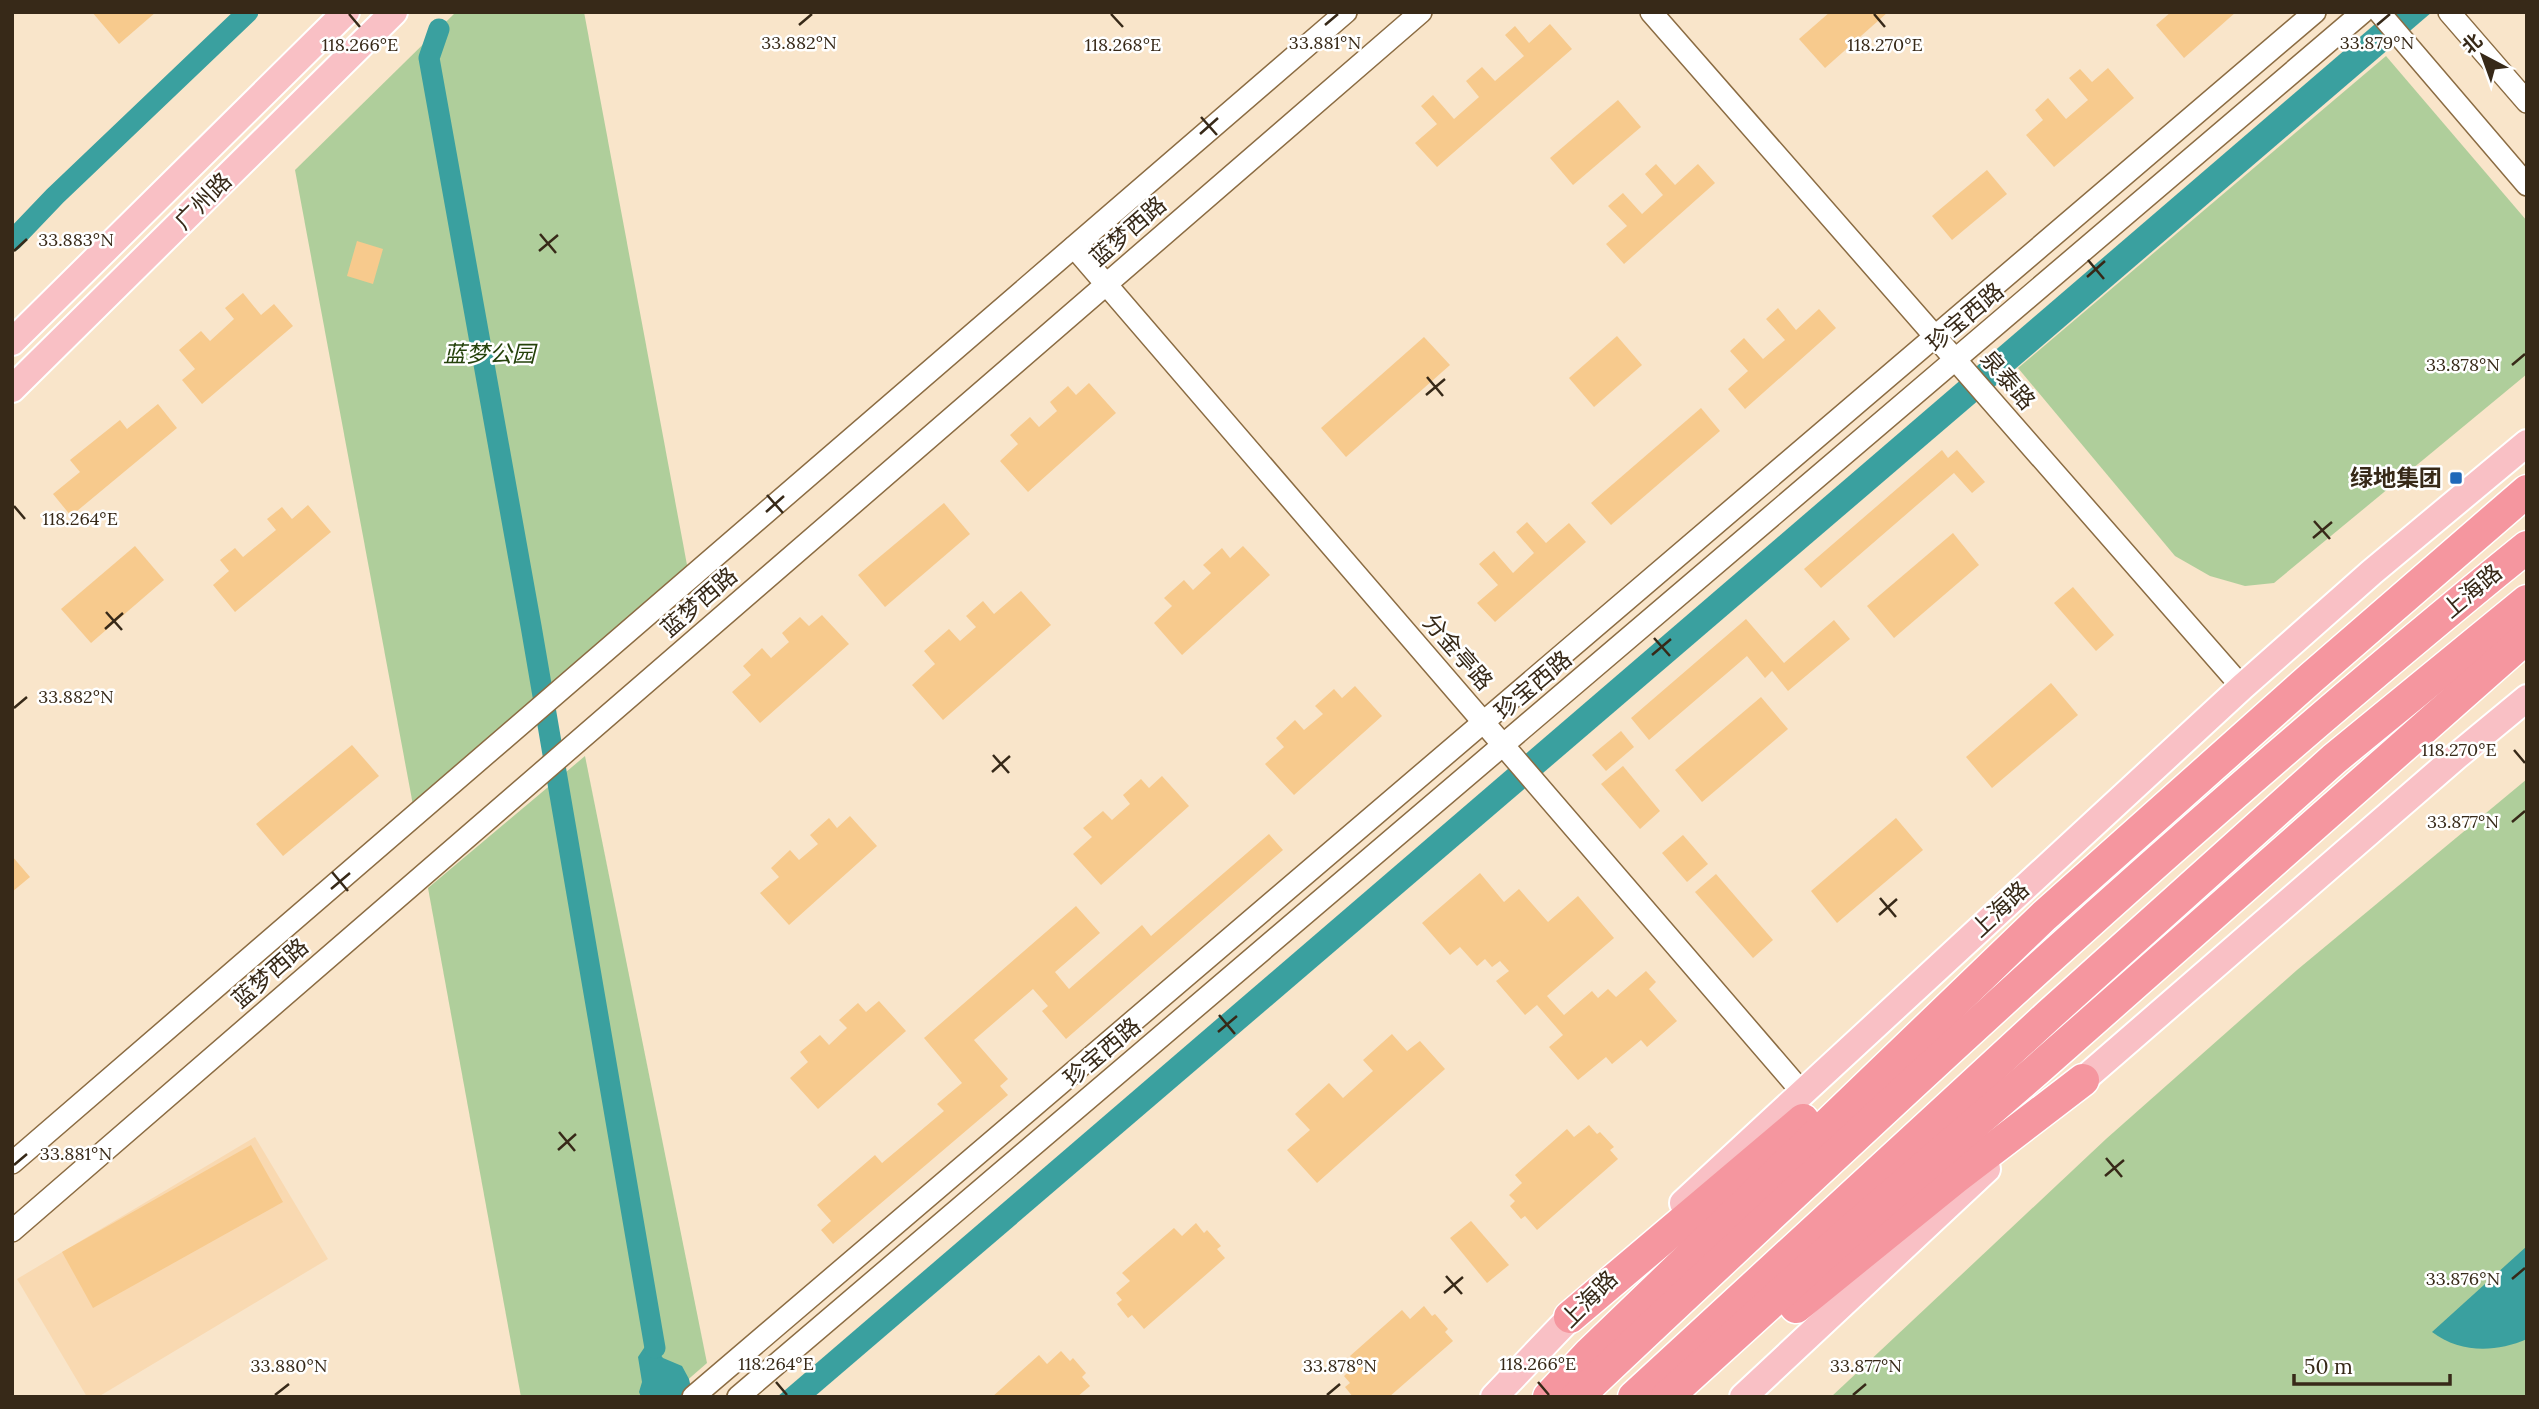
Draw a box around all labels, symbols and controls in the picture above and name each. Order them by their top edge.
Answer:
north arrow [2448,21,2518,91]
text: 北 [2457,28,2487,58]
text: 33.882°N [761,31,837,54]
text: 33.881°N [1289,31,1361,54]
text: 33.879°N [2340,31,2414,54]
text: 118.266°E [322,33,398,56]
text: 118.268°E [1085,33,1161,56]
text: 118.270°E [1847,33,1923,56]
street label: 广州路 [168,166,237,235]
street label: 蓝梦西路 [1083,190,1172,272]
text: 33.883°N [38,228,114,251]
street label: 珍宝西路 [1920,276,2009,357]
park label: 蓝梦公园 [443,339,538,368]
street label: 泉泰路 [1975,344,2042,415]
text: 33.878°N [2426,353,2500,376]
place label: 绿地集团 [2350,463,2442,492]
marker: 绿地集团 [2448,470,2464,486]
text: 118.264°E [42,507,118,530]
street label: 上海路 [2436,557,2507,624]
street label: 蓝梦西路 [654,561,743,643]
street label: 分金亭路 [1417,607,1499,696]
street label: 珍宝西路 [1488,644,1577,725]
text: 33.882°N [38,685,114,708]
text: 118.270°E [2421,738,2497,761]
text: 33.877°N [2427,810,2499,833]
street label: 上海路 [1965,875,2035,943]
street label: 蓝梦西路 [225,932,314,1014]
street label: 珍宝西路 [1057,1011,1146,1092]
text: 33.881°N [40,1142,112,1165]
street label: 上海路 [1554,1264,1623,1333]
text: 33.876°N [2426,1267,2500,1290]
scale bar [2294,1342,2450,1386]
text: 118.264°E [738,1352,814,1375]
text: 118.266°E [1500,1352,1576,1375]
text: 50 m [2304,1353,2353,1380]
text: 33.880°N [251,1354,327,1377]
text: 33.878°N [1303,1354,1377,1377]
text: 33.877°N [1830,1354,1902,1377]

